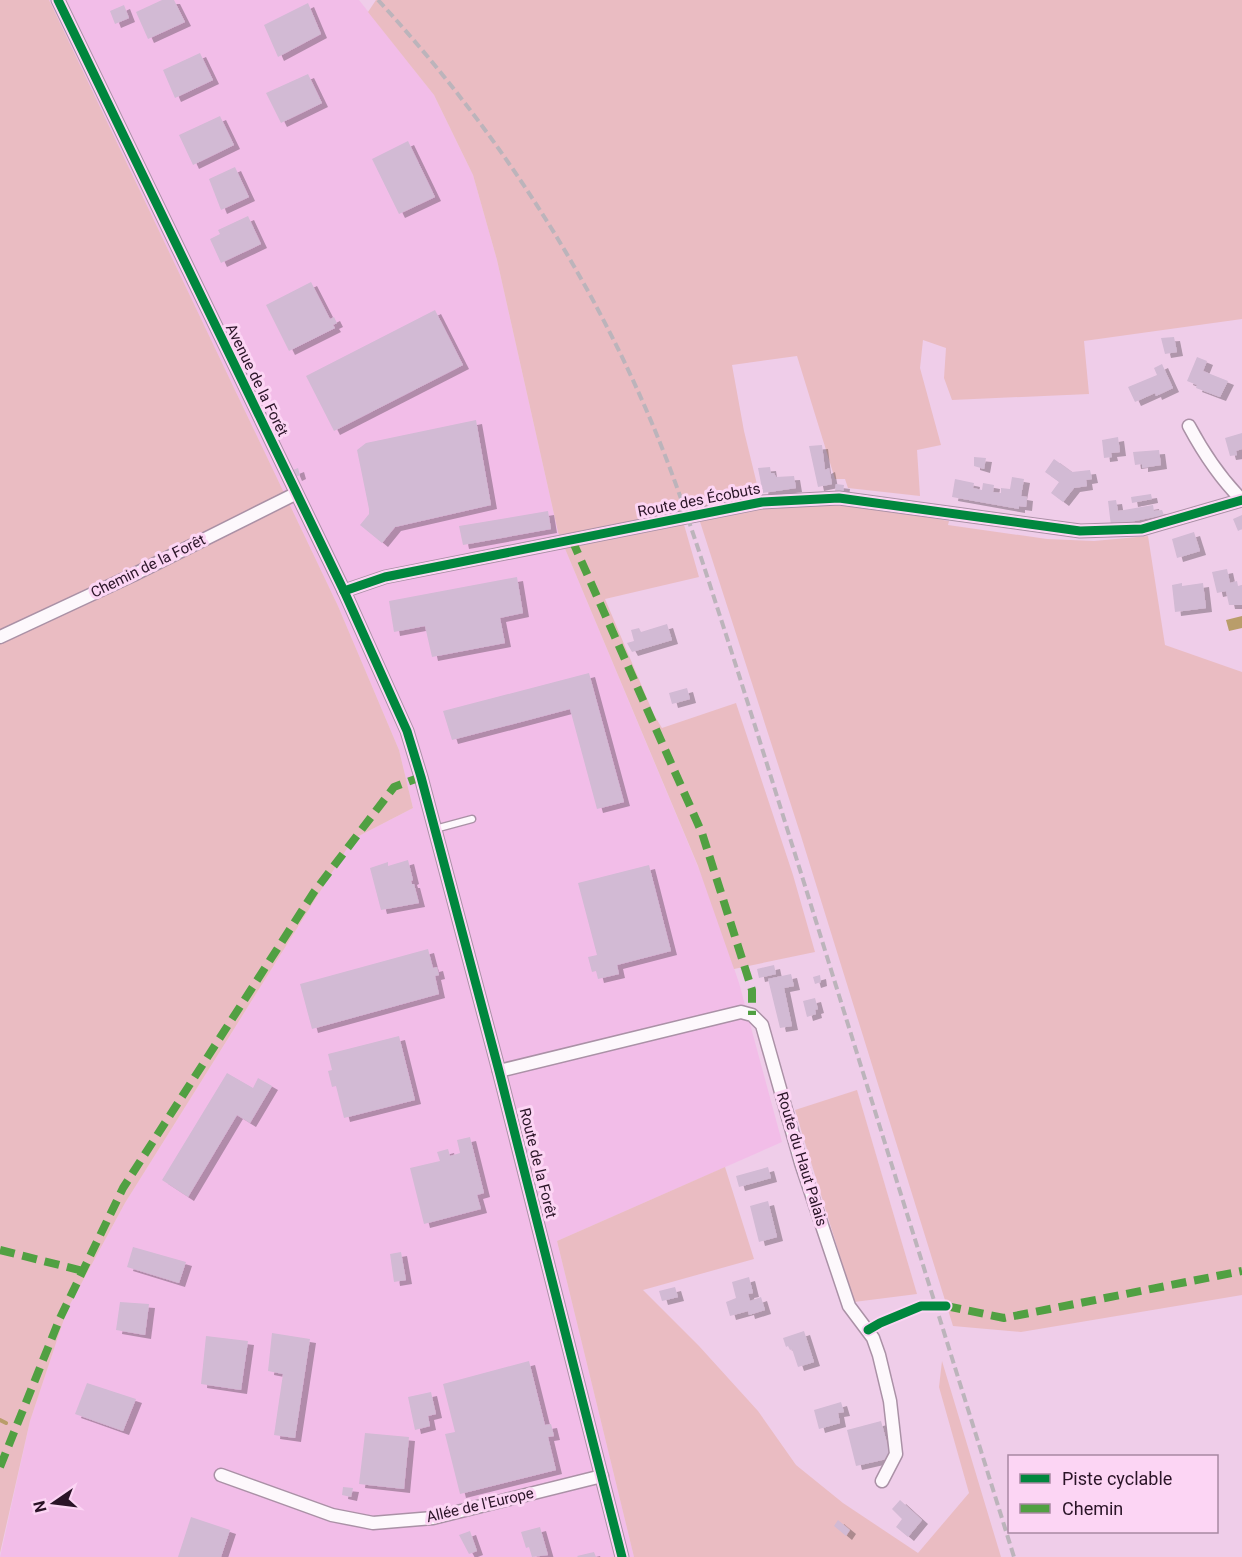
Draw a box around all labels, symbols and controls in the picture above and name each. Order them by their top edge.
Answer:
street label: Avenue de la Forêt [222,321,292,439]
street label: Route des Écobuts [636,479,762,521]
street label: Chemin de la Forêt [88,530,208,601]
street label: Route du Haut Palais [773,1090,831,1228]
street label: Route de la Forêt [516,1106,560,1220]
legend [1008,1455,1218,1533]
text: Piste cyclable [1062,1468,1172,1489]
north arrow [24,1473,84,1533]
street label: Allée de l'Europe [425,1484,535,1526]
text: Chemin [1062,1498,1123,1519]
text: N [29,1499,51,1514]

